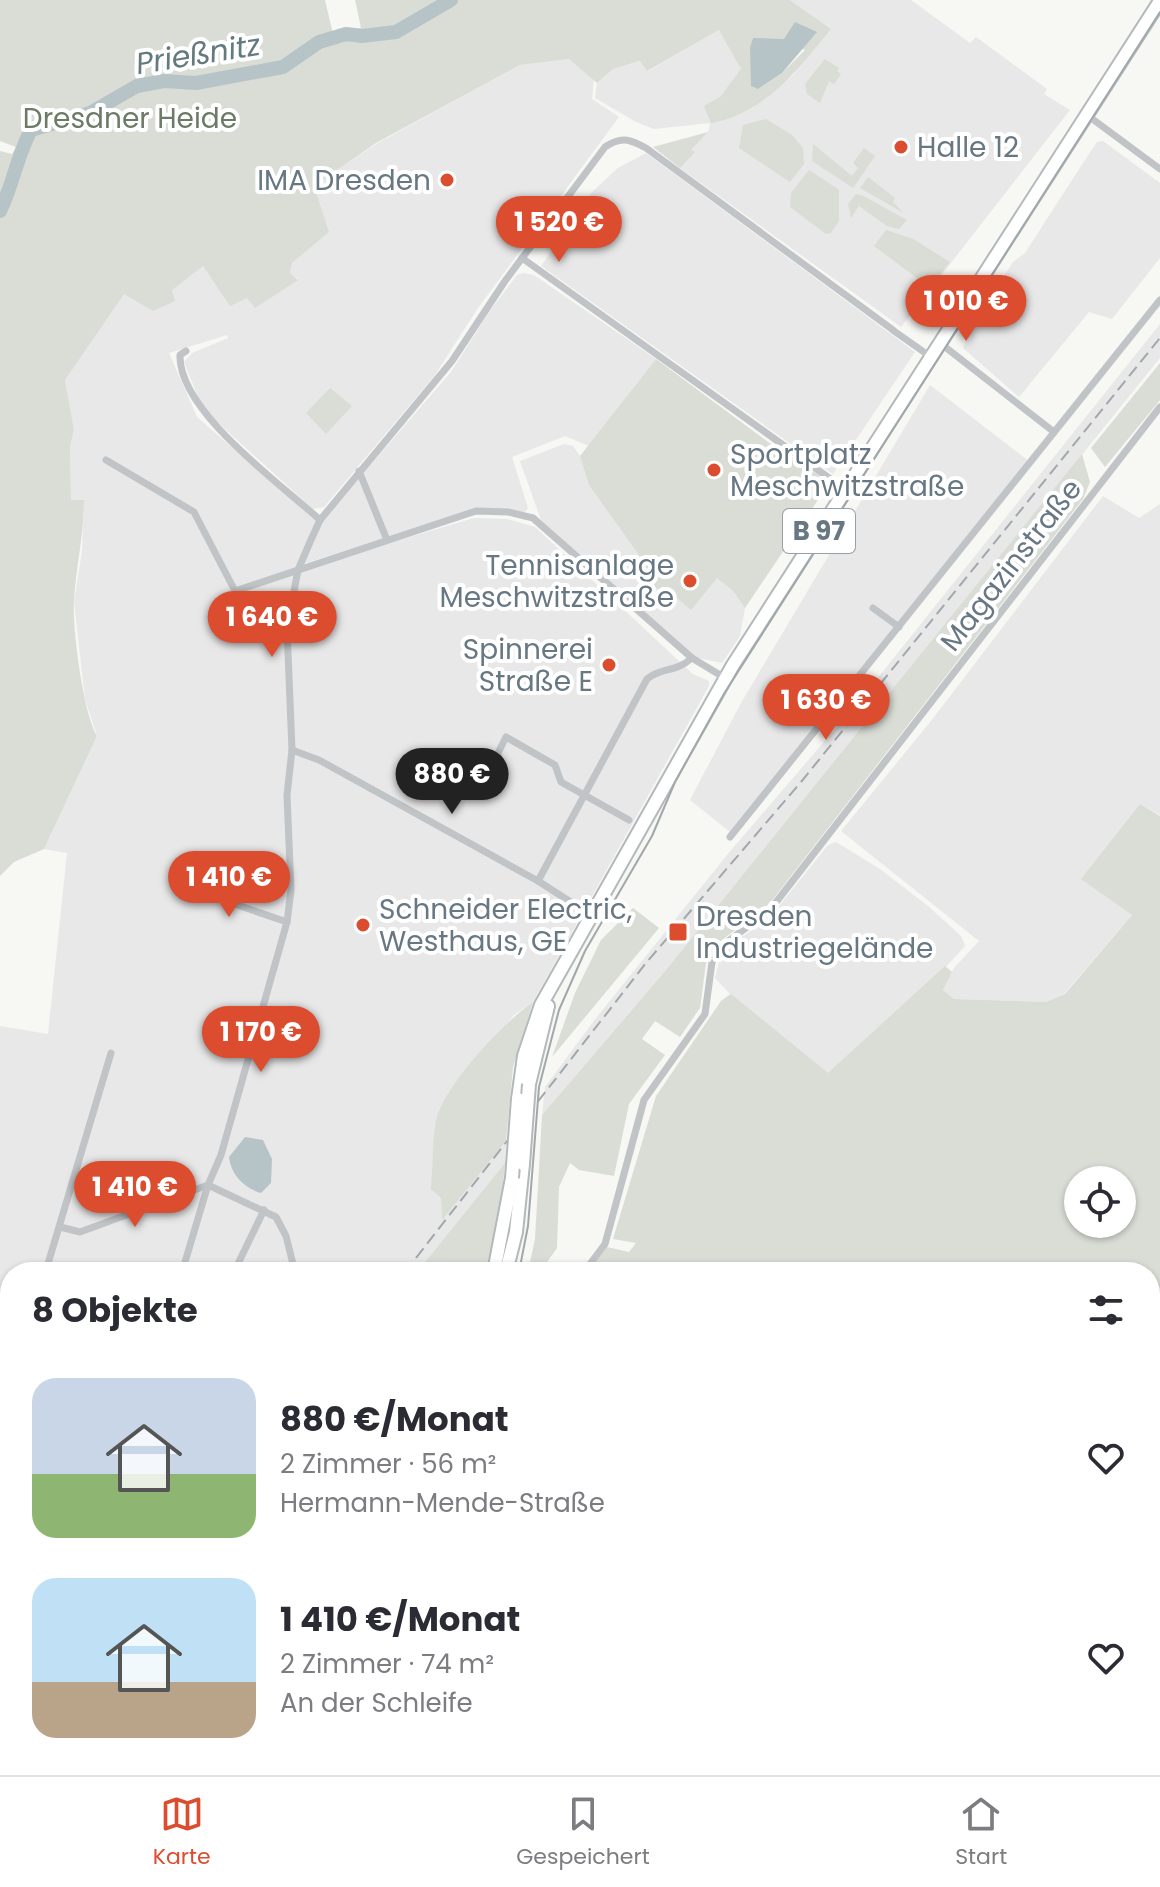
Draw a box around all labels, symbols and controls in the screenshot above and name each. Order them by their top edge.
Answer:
water label: Prießnitz [133,23,264,85]
park label: Dresdner Heide [23,99,237,138]
place label: Halle 12 [917,128,1019,167]
marker: Halle 12 [892,138,910,156]
place label: IMA Dresden [257,161,431,200]
marker: IMA Dresden [438,171,456,189]
pin: 1 520 € [485,196,633,264]
text: 1 520 € [514,204,604,240]
pin: 1 010 € [892,275,1040,343]
text: 1 010 € [923,283,1009,319]
place label: Sportplatz Meschwitzstraße [730,435,964,506]
marker: Sportplatz Meschwitzstraße [705,461,723,479]
street label: Magazinstraße [931,471,1091,659]
road number: B 97 [783,509,855,553]
place label: Tennisanlage Meschwitzstraße [440,546,674,617]
marker: Tennisanlage Meschwitzstraße [681,572,699,590]
pin: 1 640 € [198,591,346,659]
text: 1 640 € [226,599,318,635]
place label: Spinnerei Straße E [463,630,593,701]
marker: Spinnerei Straße E [600,656,618,674]
pin: 1 630 € [752,674,900,742]
text: 1 630 € [781,682,871,718]
pin: 880 € [396,748,508,816]
text: 880 € [414,756,490,792]
pin: 1 410 € [155,851,303,919]
text: 1 410 € [186,859,272,895]
place label: Schneider Electric, Westhaus, GE [379,890,632,961]
place label: Dresden Industriegelände [696,897,933,968]
marker: Schneider Electric, Westhaus, GE [354,916,372,934]
marker: Dresden Industriegelände [667,921,689,943]
pin: 1 170 € [187,1006,335,1074]
text: 1 170 € [220,1014,302,1050]
pin: 1 410 € [61,1161,209,1229]
map controls [1064,1166,1136,1238]
button: locate [1064,1166,1136,1238]
text: 1 410 € [92,1169,178,1205]
text: 8 Objekte [32,1286,198,1334]
icon: filters [1084,1288,1128,1332]
text: 880 €/Monat [280,1395,509,1443]
icon: home [96,1410,192,1506]
icon: heart [1084,1436,1128,1480]
text: 2 Zimmer · 56 m² [280,1446,496,1482]
text: Hermann-Mende-Straße [280,1485,605,1521]
text: 1 410 €/Monat [280,1595,520,1643]
icon: home [96,1610,192,1706]
icon: heart [1084,1636,1128,1680]
text: 2 Zimmer · 74 m² [280,1646,494,1682]
text: An der Schleife [280,1685,473,1721]
tab: Karte [153,1792,211,1873]
tab: Gespeichert [516,1792,650,1873]
tab: Start [955,1792,1007,1873]

